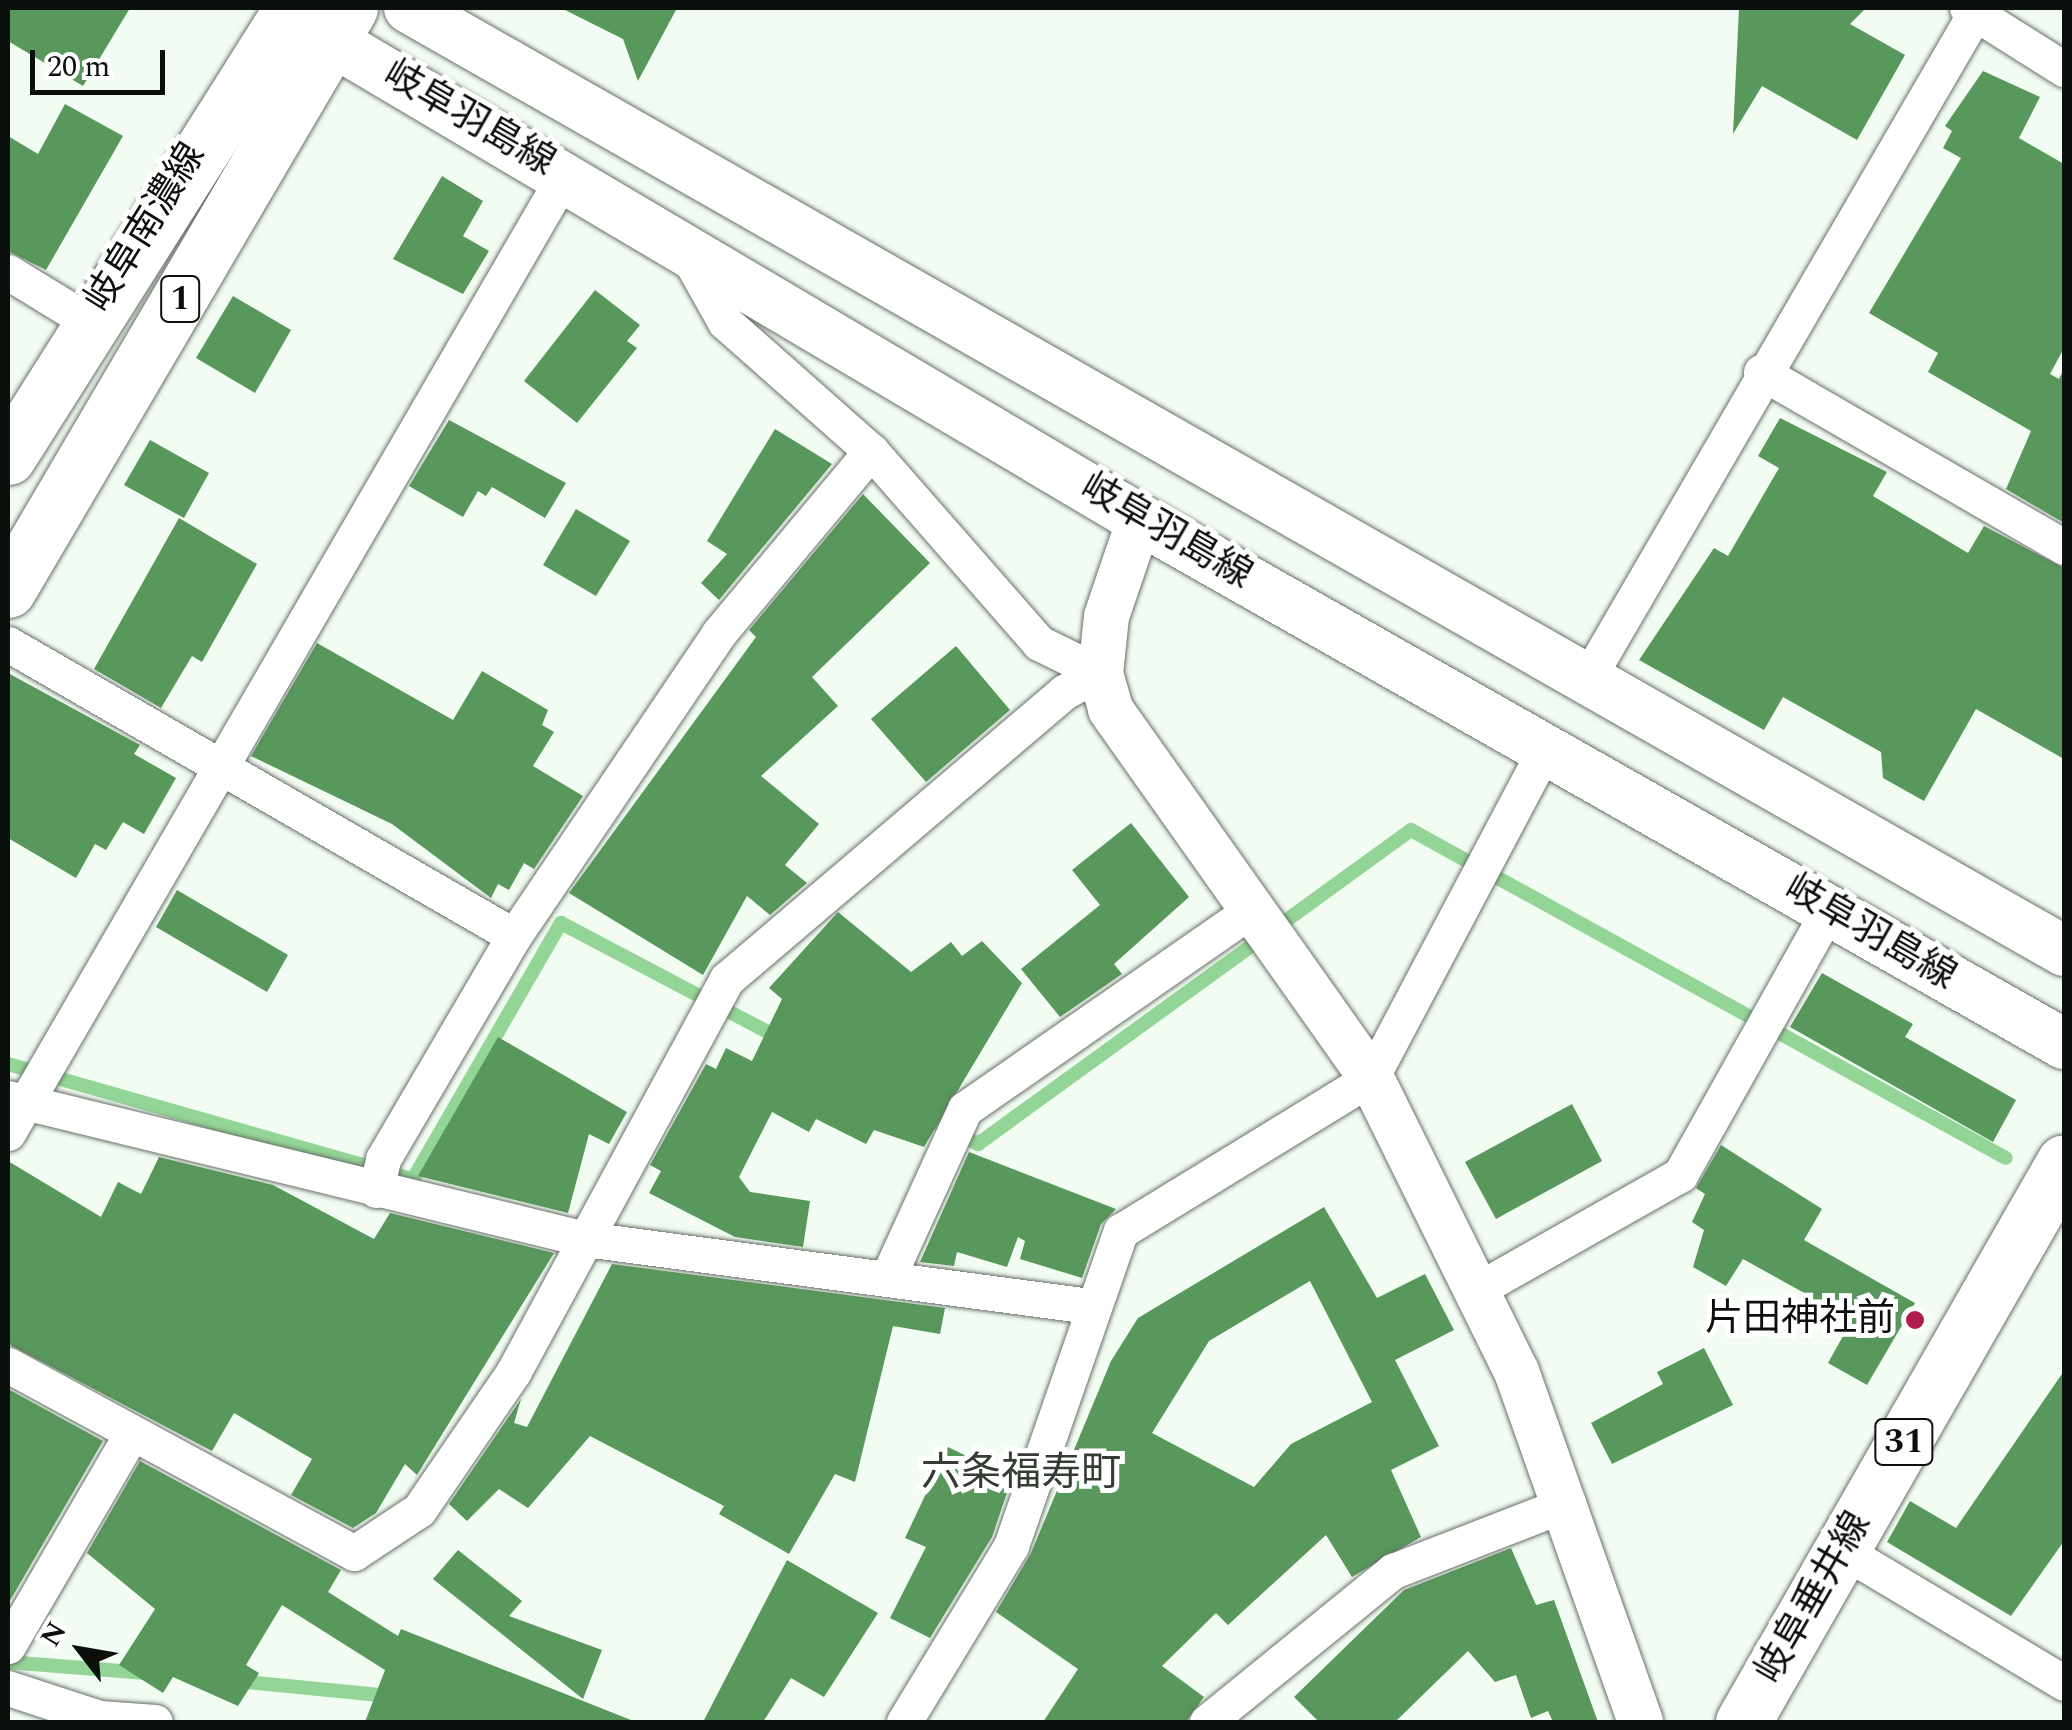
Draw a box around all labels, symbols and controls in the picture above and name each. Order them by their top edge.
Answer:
scale bar [35,30,170,92]
text: 20 m [47,44,110,90]
street label: 岐阜羽島線 [375,52,563,186]
street label: 岐阜南濃線 [76,135,216,321]
road number: 1 [160,269,200,329]
street label: 岐阜羽島線 [1072,465,1260,599]
street label: 岐阜羽島線 [1776,866,1964,1000]
place label: 片田神社前 [1705,1297,1895,1343]
marker: 片田神社前 [1904,1309,1926,1331]
road number: 31 [1874,1412,1934,1472]
district label: 六条福寿町 [921,1450,1121,1498]
street label: 岐阜垂井線 [1747,1504,1881,1692]
north arrow [30,1600,130,1700]
text: N [30,1613,78,1655]

